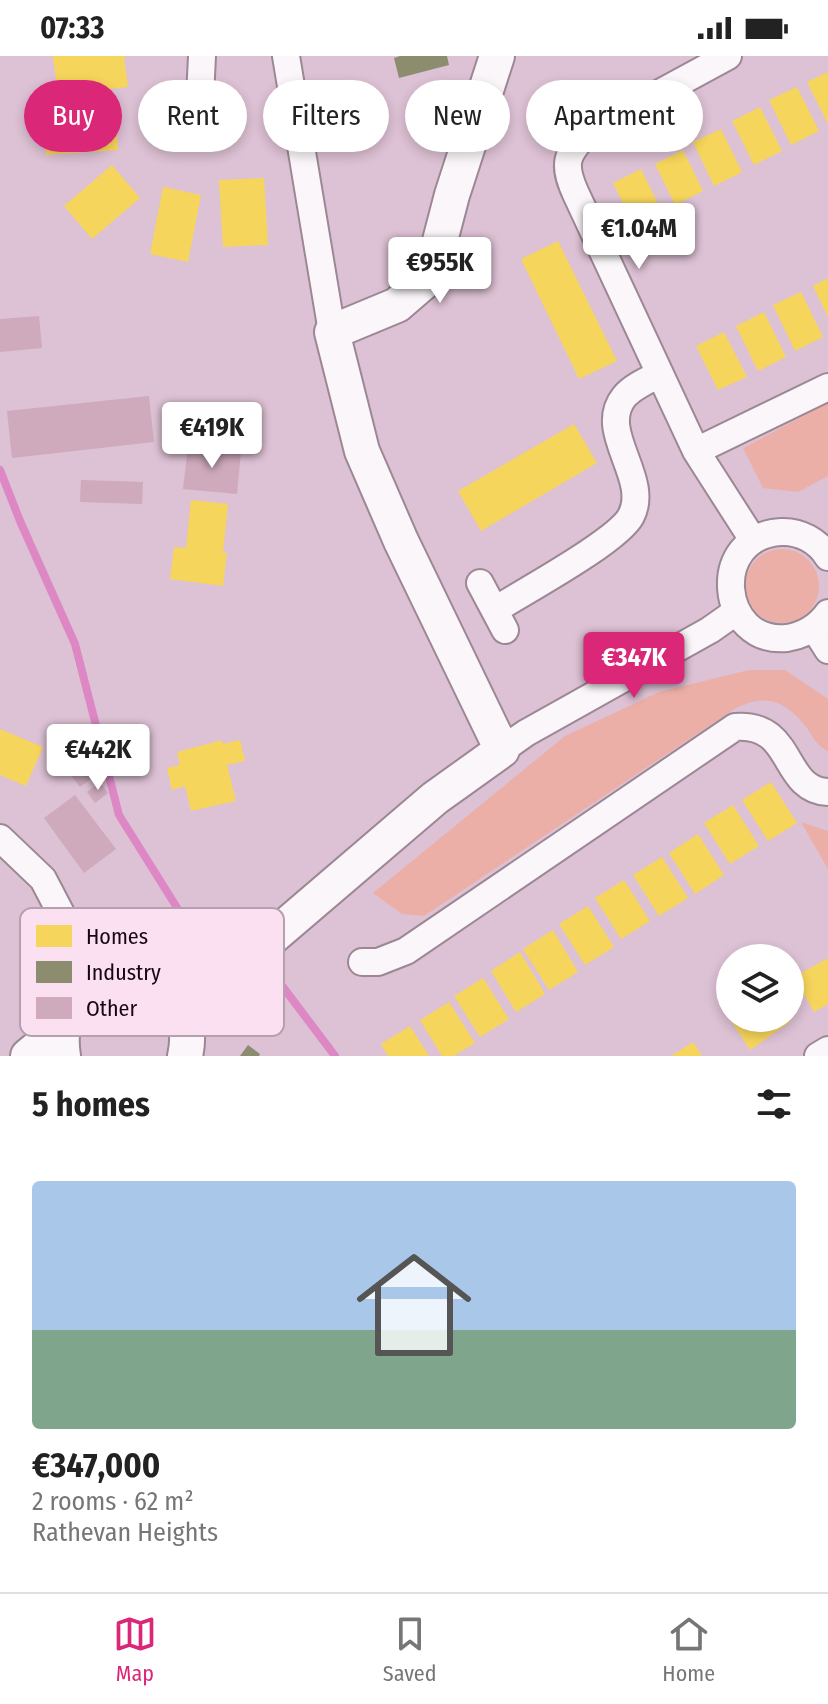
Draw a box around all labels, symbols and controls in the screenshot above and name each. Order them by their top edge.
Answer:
text: 07:33 [40,10,104,46]
chip: Buy [24,80,122,152]
chip: Rent [138,80,247,152]
chip: Filters [263,80,389,152]
chip: New [405,80,510,152]
chip: Apartment [526,80,703,152]
pin: €1.04M [574,203,704,271]
text: €1.04M [601,213,677,244]
pin: €955K [384,237,496,305]
text: €955K [406,247,474,278]
pin: €419K [156,402,268,470]
text: €419K [180,412,244,443]
pin: €347K [578,632,690,700]
text: €347K [601,642,667,673]
pin: €442K [42,724,154,792]
text: €442K [65,734,131,765]
legend [20,908,284,1036]
text: Homes [86,923,148,950]
map controls [716,944,804,1032]
button: layers [716,944,804,1032]
text: Industry [86,959,161,986]
text: Other [86,995,137,1022]
icon: filters [752,1082,796,1126]
text: 5 homes [32,1084,150,1125]
icon: home [342,1233,486,1377]
text: €347,000 [32,1445,160,1486]
text: 2 rooms · 62 m² [32,1486,194,1517]
text: Rathevan Heights [32,1517,218,1548]
tab: Map [113,1612,157,1687]
tab: Saved [383,1612,437,1687]
tab: Home [662,1612,715,1687]

